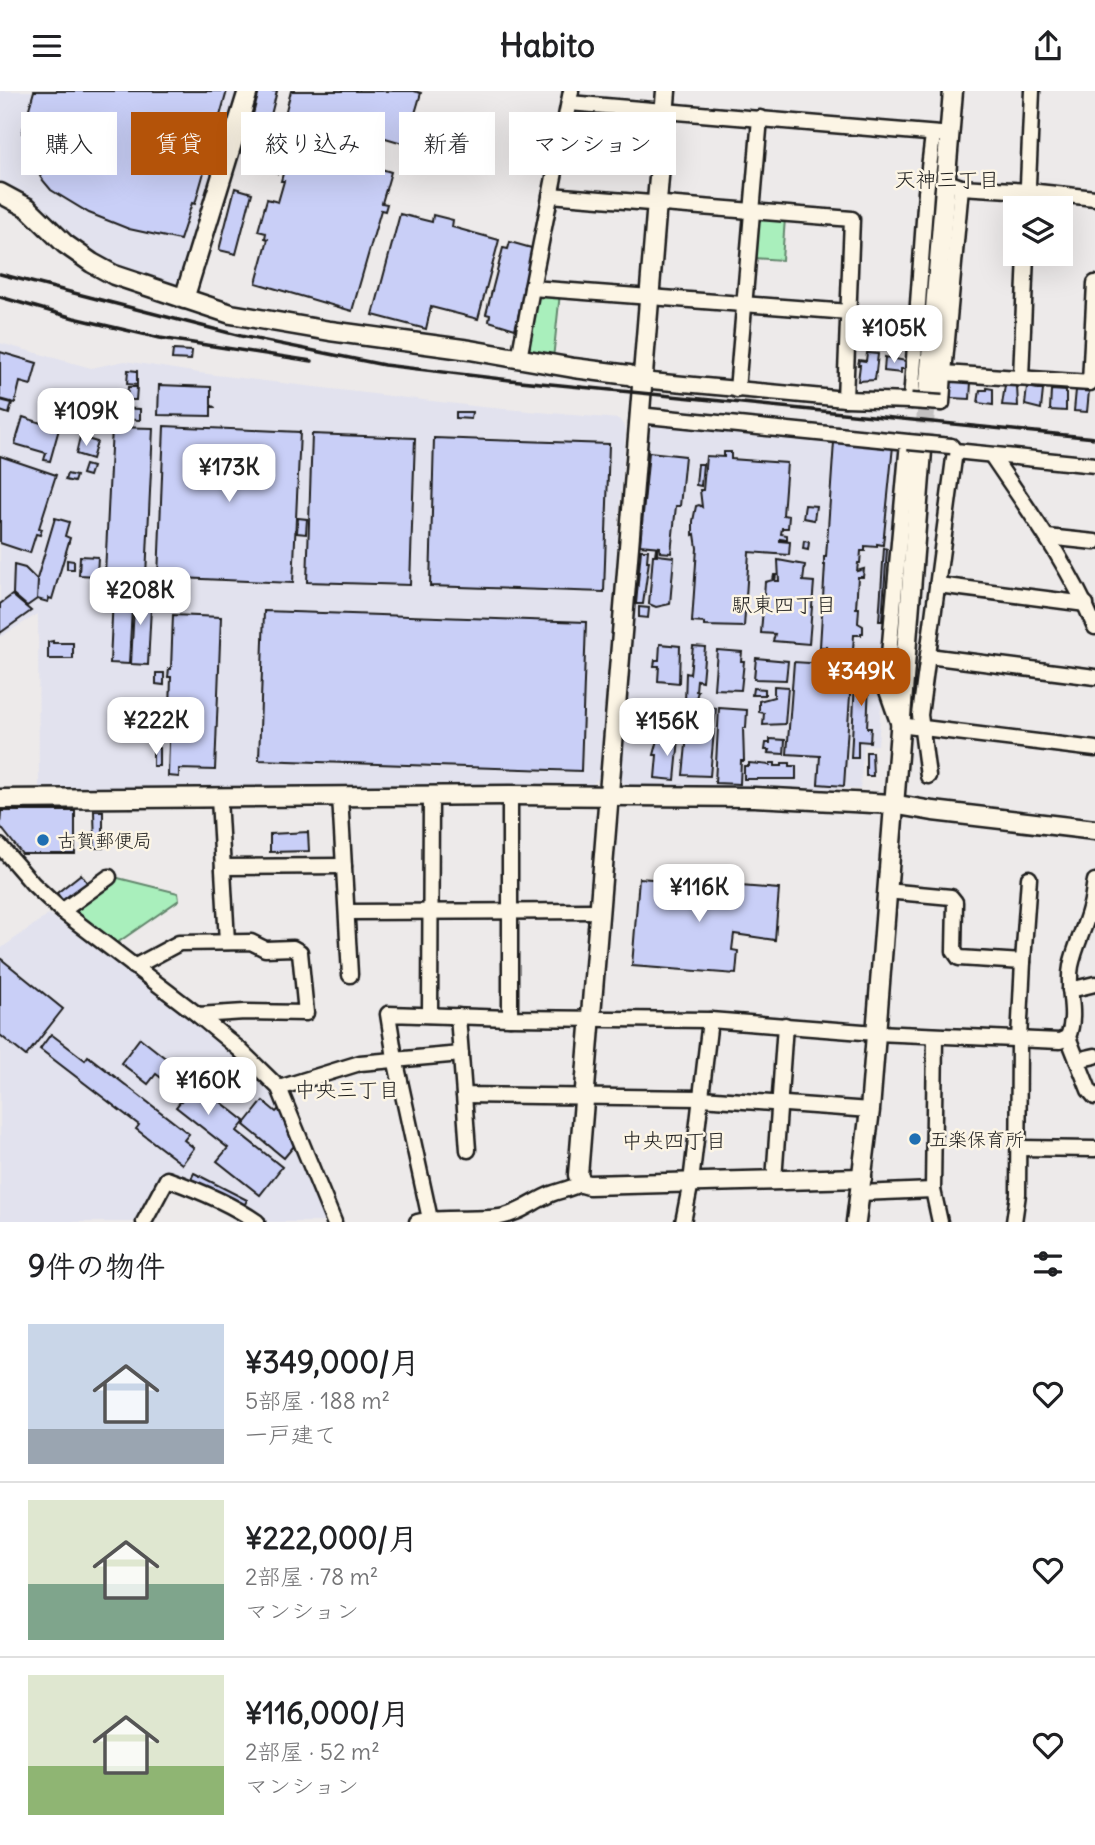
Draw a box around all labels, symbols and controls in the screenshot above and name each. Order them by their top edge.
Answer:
text: Habito [500,25,595,66]
icon: menu [28,27,66,65]
icon: share [1029,27,1067,65]
chip: 購入 [21,112,117,175]
chip: 賃貸 [131,112,227,175]
chip: 絞り込み [241,112,385,175]
chip: 新着 [399,112,495,175]
chip: マンション [509,112,676,175]
district label: 天神三丁目 [895,166,1000,193]
map controls [1003,196,1073,266]
button: layers [1003,196,1073,266]
pin: ¥105K [845,306,943,365]
text: ¥105K [861,313,927,342]
pin: ¥109K [37,389,135,448]
text: ¥109K [53,396,119,425]
pin: ¥173K [180,445,278,504]
text: ¥173K [198,452,260,481]
pin: ¥208K [91,567,189,627]
text: ¥208K [106,575,174,604]
district label: 駅東四丁目 [732,591,837,618]
pin: ¥349K [812,649,910,708]
text: ¥349K [827,656,895,685]
pin: ¥222K [107,697,205,757]
pin: ¥156K [618,699,716,758]
text: ¥222K [123,705,189,734]
text: ¥156K [635,706,699,735]
place label: 古賀郵便局 [57,828,152,852]
marker: 古賀郵便局 [35,832,51,848]
pin: ¥116K [650,865,748,924]
text: ¥116K [669,872,729,901]
pin: ¥160K [159,1058,257,1117]
text: ¥160K [175,1065,241,1094]
district label: 中央三丁目 [295,1076,400,1103]
district label: 中央四丁目 [622,1127,727,1154]
place label: 五楽保育所 [929,1127,1024,1151]
marker: 五楽保育所 [907,1131,923,1147]
icon: filters [1029,1245,1067,1283]
text: 9件の物件 [28,1247,165,1285]
text: ¥349,000/月 [245,1343,420,1381]
icon: home [84,1352,168,1436]
icon: heart [1029,1375,1067,1413]
text: 5部屋 · 188 m² [245,1386,390,1415]
text: 一戸建て [245,1420,337,1449]
text: ¥222,000/月 [245,1519,418,1557]
icon: home [84,1528,168,1612]
icon: heart [1029,1551,1067,1589]
text: 2部屋 · 78 m² [245,1562,378,1591]
text: マンション [245,1596,359,1625]
text: ¥116,000/月 [245,1694,410,1732]
icon: home [84,1703,168,1787]
icon: heart [1029,1726,1067,1764]
text: 2部屋 · 52 m² [245,1737,380,1766]
text: マンション [245,1771,359,1800]

